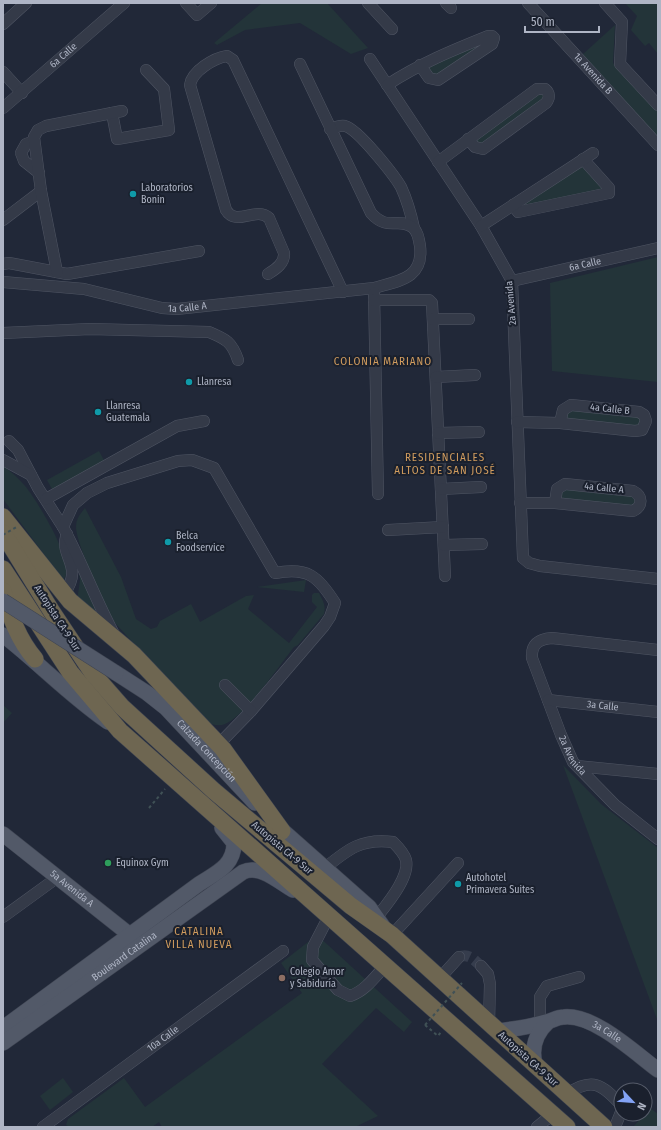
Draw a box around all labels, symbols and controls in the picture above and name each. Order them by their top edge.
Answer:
scale bar [525,8,599,34]
text: 50 m [531,15,555,29]
street label: 6a Calle [47,40,80,71]
street label: 1a Avenida B [571,51,615,97]
place label: Laboratorios Bonin [141,182,193,206]
marker: Laboratorios Bonin [128,189,138,199]
street label: 6a Calle [568,255,602,274]
street label: 2a Avenida [503,280,519,326]
street label: 1a Calle A [168,300,208,315]
district label: COLONIA MARIANO [334,355,432,368]
place label: Llanresa [197,376,231,388]
marker: Llanresa [184,377,194,387]
place label: Llanresa Guatemala [106,400,150,424]
street label: 4a Calle B [590,401,631,417]
marker: Llanresa Guatemala [93,407,103,417]
district label: RESIDENCIALES ALTOS DE SAN JOSÉ [394,451,496,477]
street label: 4a Calle A [584,480,625,496]
place label: Belca Foodservice [176,530,225,554]
marker: Belca Foodservice [163,537,173,547]
street label: Autopista CA-9 Sur [31,583,83,654]
street label: 3a Calle [586,698,619,714]
street label: Calzada Concepción [174,717,238,785]
street label: 2a Avenida [556,734,589,778]
street label: Autopista CA-9 Sur [249,819,315,877]
place label: Equinox Gym [116,857,169,869]
marker: Equinox Gym [103,858,113,868]
street label: 5a Avenida A [48,868,97,910]
place label: Autohotel Primavera Suites [466,872,534,896]
marker: Autohotel Primavera Suites [453,879,463,889]
district label: CATALINA VILLA NUEVA [165,925,233,951]
street label: Boulevard Catalina [90,929,159,984]
place label: Colegio Amor y Sabiduría [290,966,345,990]
marker: Colegio Amor y Sabiduría [277,973,287,983]
street label: 3a Calle [590,1019,624,1046]
street label: 10a Calle [145,1023,181,1054]
street label: Autopista CA-9 Sur [496,1029,561,1089]
north arrow [613,1082,653,1122]
text: N [634,1100,649,1112]

